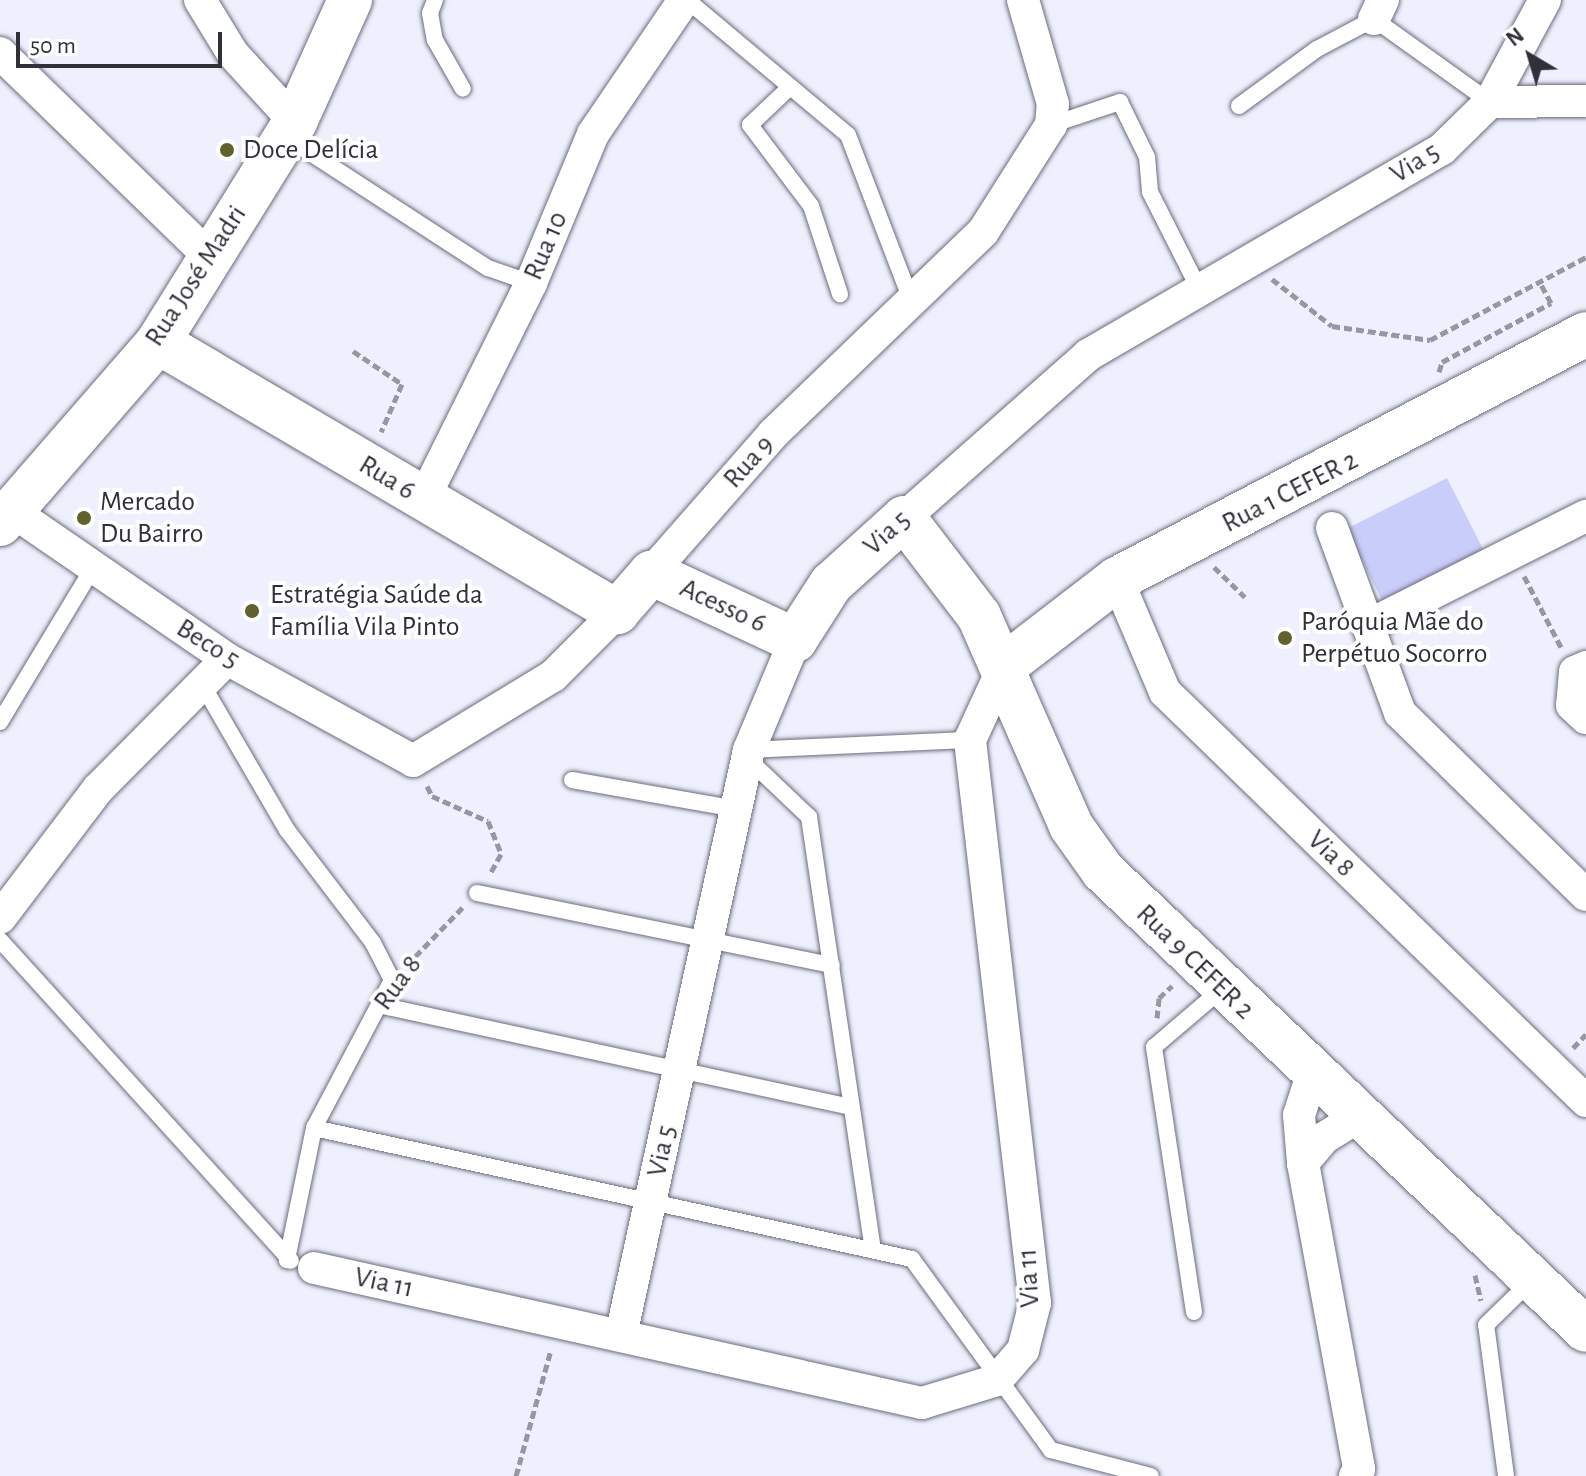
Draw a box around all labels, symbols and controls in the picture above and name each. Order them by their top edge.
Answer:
scale bar [20,16,226,66]
north arrow [1490,16,1570,96]
text: N [1502,24,1528,50]
text: 50 m [30,34,76,58]
place label: Doce Delícia [243,133,378,167]
street label: Via 5 [1384,135,1446,191]
marker: Doce Delícia [218,141,236,159]
street label: Rua José Madri [138,199,254,353]
street label: Rua 10 [517,207,575,285]
street label: Rua 9 [716,428,782,496]
street label: Rua 1 CEFER 2 [1217,444,1363,540]
street label: Rua 6 [353,448,421,508]
place label: Mercado Du Bairro [100,485,204,551]
street label: Via 5 [857,503,917,563]
marker: Mercado Du Bairro [75,509,93,527]
street label: Acesso 6 [674,571,772,641]
place label: Estratégia Saúde da Família Vila Pinto [270,578,483,644]
marker: Estratégia Saúde da Família Vila Pinto [241,600,263,622]
place label: Paróquia Mãe do Perpétuo Socorro [1301,605,1488,671]
street label: Beco 5 [170,612,246,676]
marker: Paróquia Mãe do Perpétuo Socorro [1276,629,1294,647]
street label: Via 8 [1300,823,1362,885]
street label: Rua 9 CEFER 2 [1129,897,1261,1027]
street label: Rua 8 [367,949,429,1017]
street label: Via 5 [640,1122,684,1180]
street label: Via 11 [1011,1247,1047,1309]
street label: Via 11 [351,1260,417,1306]

